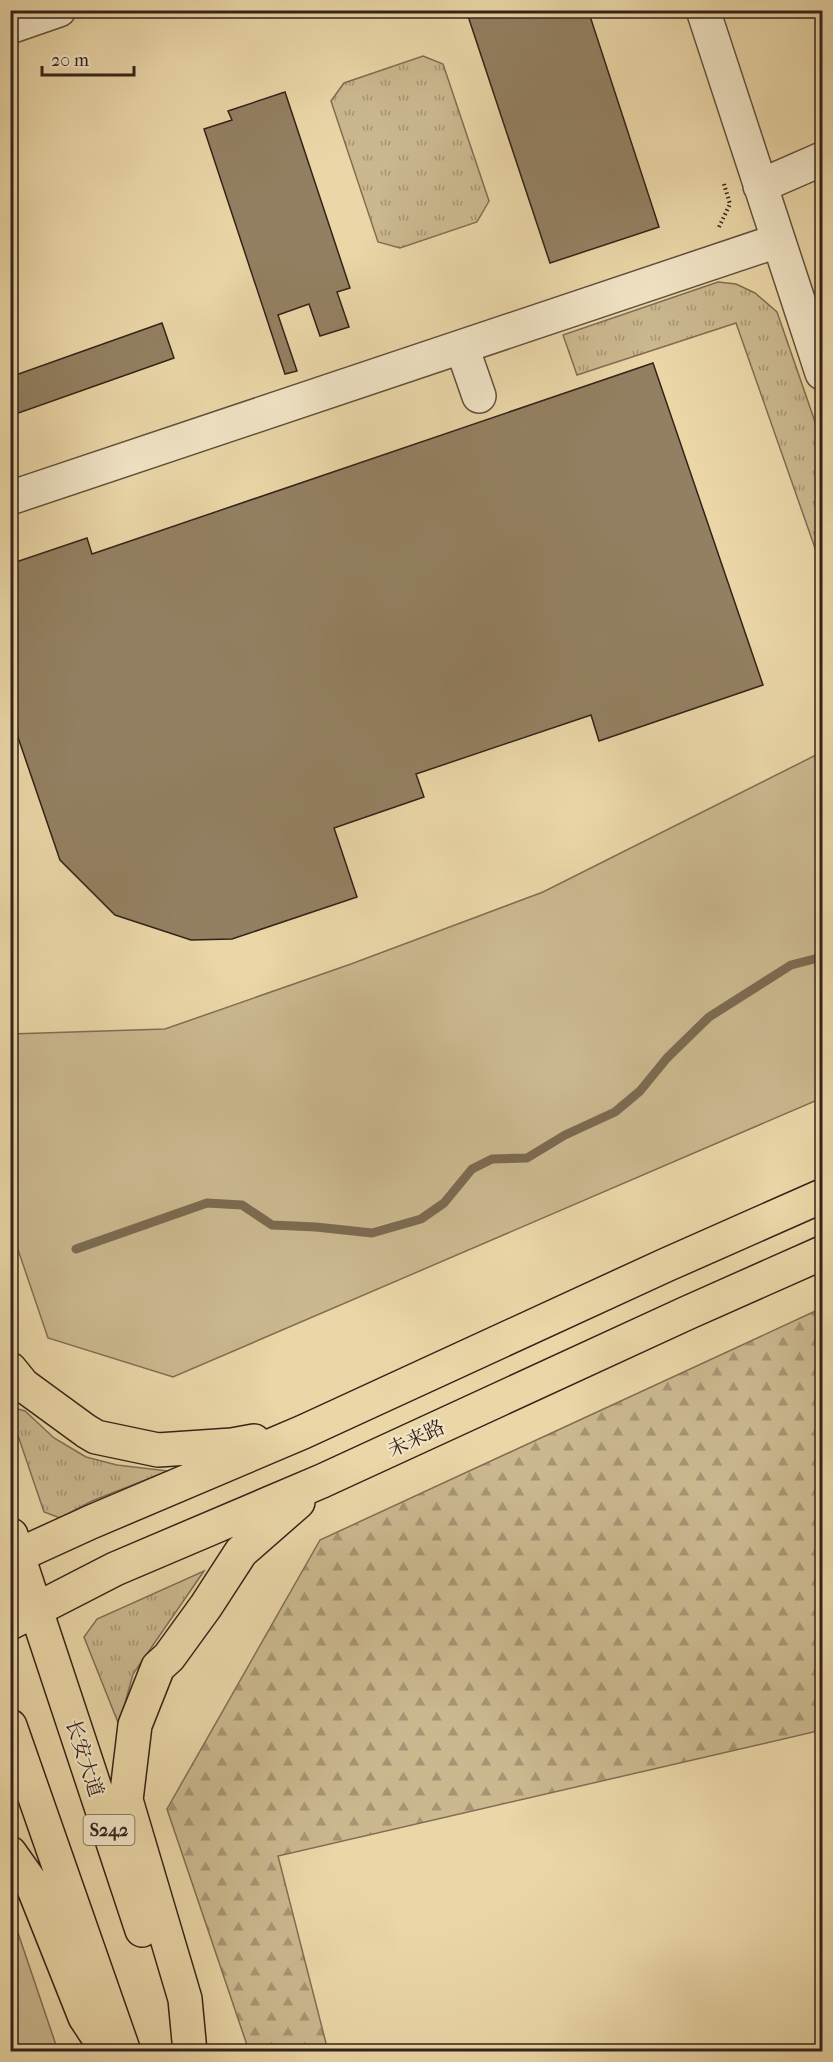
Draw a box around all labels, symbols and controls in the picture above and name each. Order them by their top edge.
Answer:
scale bar [42,39,134,77]
text: 20 m [51,50,89,71]
street label: 未来路 [384,1415,448,1462]
street label: 长安大道 [61,1717,108,1800]
road number: S242 [84,1815,134,1845]

